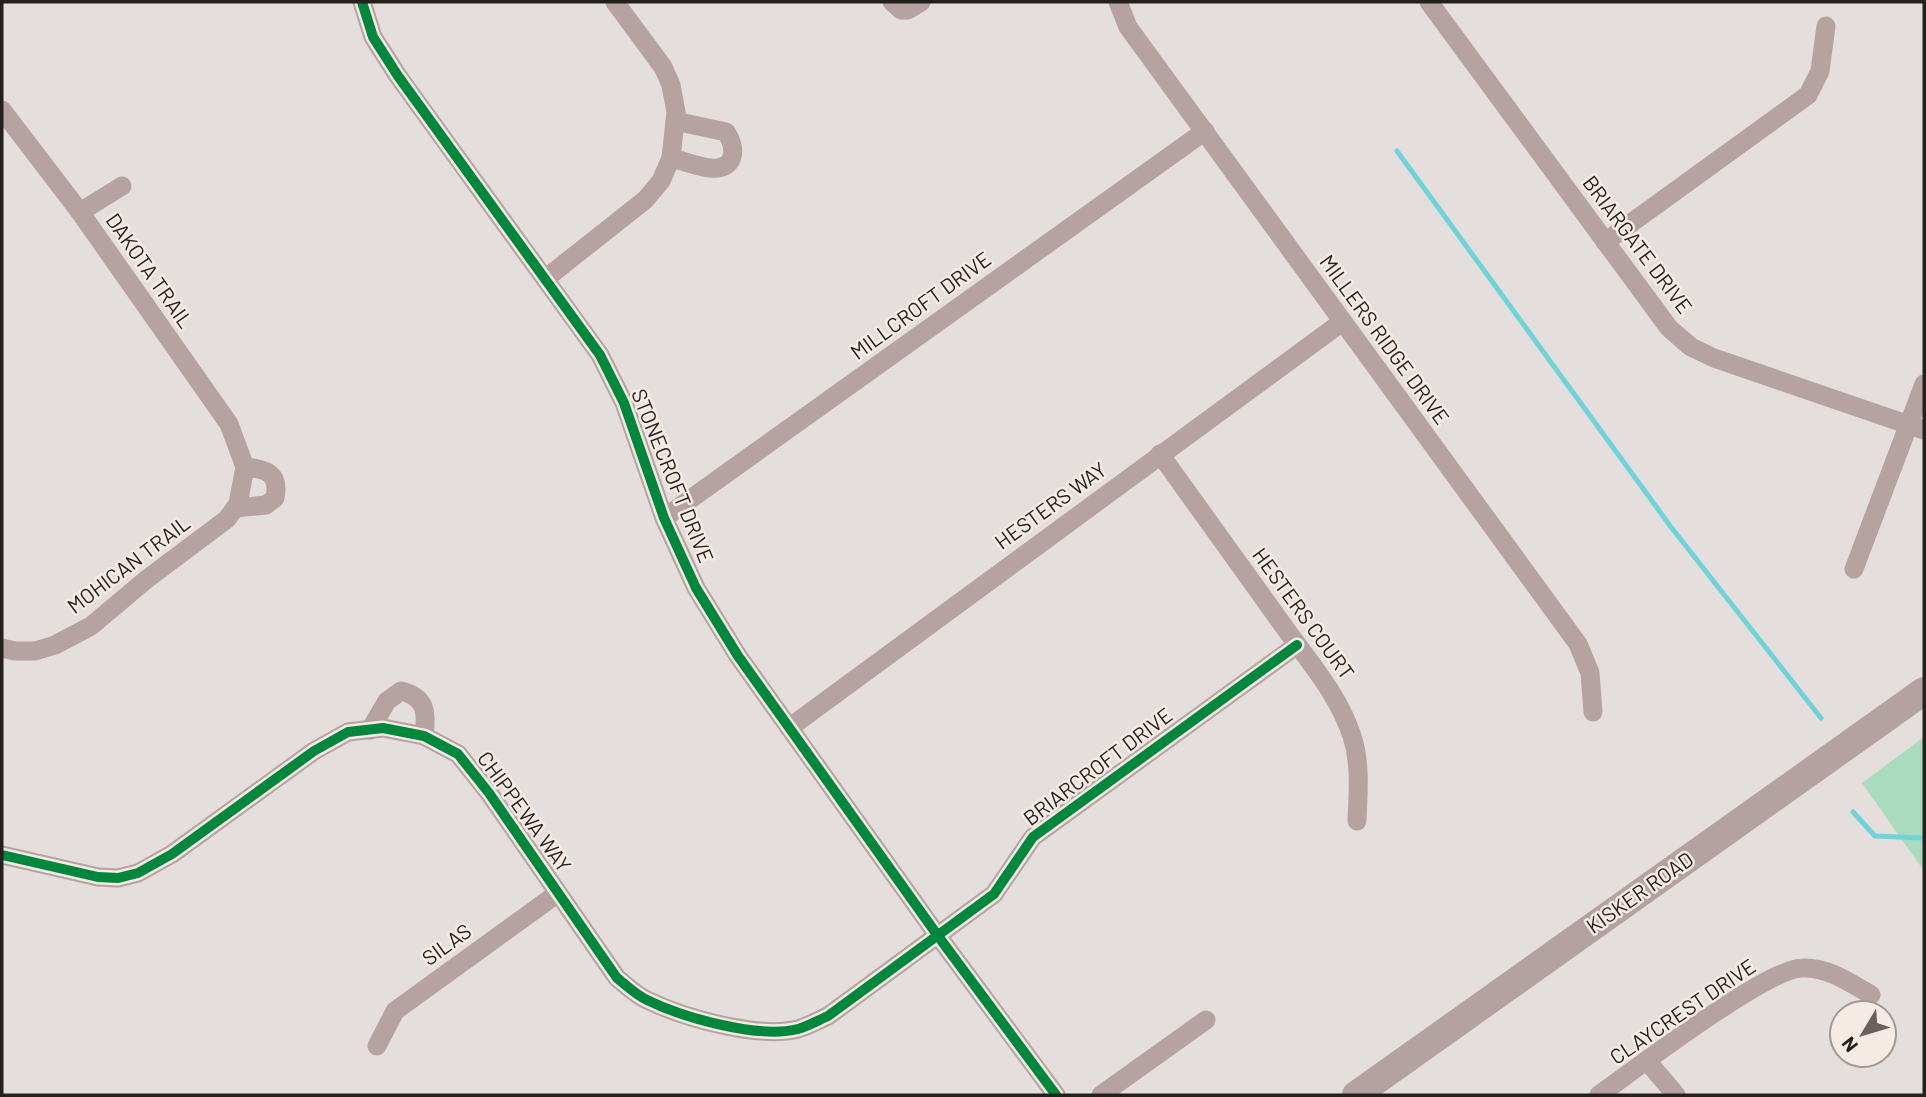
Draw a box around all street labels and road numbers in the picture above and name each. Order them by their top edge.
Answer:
street label: BRIARGATE DRIVE [1578,170,1698,318]
street label: DAKOTA TRAIL [102,208,199,332]
street label: MILLCROFT DRIVE [845,246,995,364]
street label: MILLERS RIDGE DRIVE [1315,249,1455,429]
street label: STONECROFT DRIVE [627,385,720,566]
street label: HESTERS WAY [989,456,1111,554]
street label: MOHICAN TRAIL [62,510,194,618]
street label: HESTERS COURT [1248,542,1360,684]
street label: BRIARCROFT DRIVE [1018,702,1176,830]
street label: CHIPPEWA WAY [473,746,577,876]
street label: KISKER ROAD [1581,846,1697,938]
street label: SILAS [417,918,476,970]
street label: CLAYCREST DRIVE [1605,953,1760,1069]

